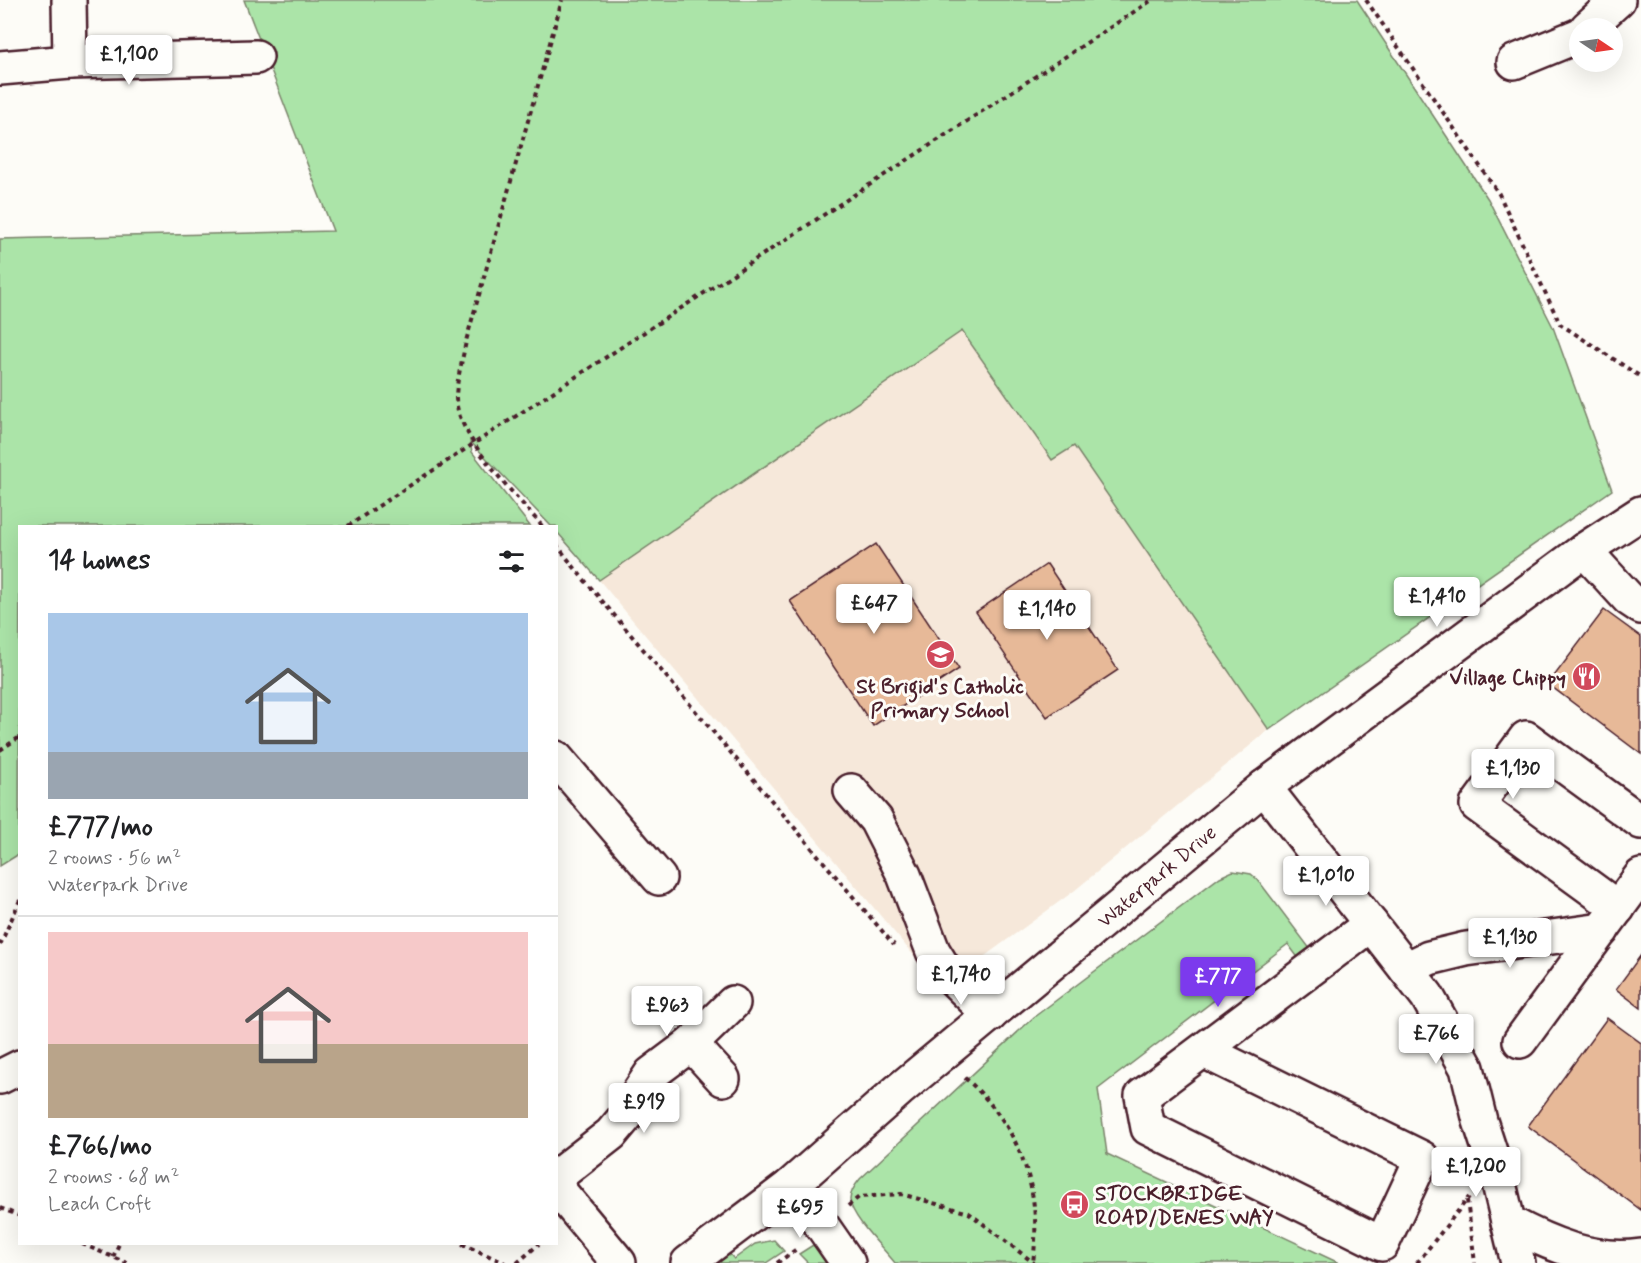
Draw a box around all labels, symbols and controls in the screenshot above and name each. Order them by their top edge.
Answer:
north arrow [1569,18,1623,72]
map controls [1569,18,1623,72]
pin: £1,100 [80,35,178,86]
text: £1,100 [99,41,159,68]
text: 14 homes [48,544,150,578]
icon: filters [495,545,528,578]
pin: £1,410 [1388,577,1486,628]
text: £1,410 [1408,583,1466,610]
pin: £647 [838,584,910,635]
text: £647 [850,590,898,617]
pin: £1,140 [998,590,1096,641]
text: £1,140 [1018,596,1076,623]
school or university icon: St Brigid's Catholic Primary School [924,639,956,671]
icon: home [234,652,342,760]
restaurant icon: Village Chippy [1571,661,1603,693]
place label: Village Chippy [1450,664,1566,692]
place label: St Brigid's Catholic Primary School [856,673,1024,725]
pin: £1,130 [1464,749,1562,800]
text: £1,130 [1485,755,1541,782]
text: £777/mo [48,811,153,845]
street label: Waterpark Drive [1092,819,1223,935]
text: 2 rooms · 56 m² [48,845,181,872]
pin: £1,010 [1277,856,1375,907]
text: £1,010 [1297,862,1355,889]
text: Waterpark Drive [48,872,188,899]
pin: £1,130 [1461,918,1559,969]
text: £1,130 [1482,924,1538,951]
pin: £1,740 [912,955,1010,1006]
pin: £777 [1182,957,1254,1008]
text: £1,740 [931,961,991,988]
text: £777 [1194,963,1242,990]
icon: home [234,971,342,1079]
pin: £963 [631,986,703,1037]
text: £963 [645,992,689,1019]
pin: £766 [1400,1014,1472,1065]
text: £766 [1413,1020,1459,1047]
pin: £919 [608,1083,680,1134]
text: £919 [623,1089,666,1116]
text: £766/mo [48,1130,152,1164]
pin: £1,200 [1427,1147,1525,1198]
text: £1,200 [1445,1153,1507,1180]
text: 2 rooms · 68 m² [48,1164,179,1191]
place label: STOCKBRIDGE ROAD/DENES WAY [1095,1180,1274,1232]
pin: £695 [764,1188,836,1239]
bus stop icon: STOCKBRIDGE ROAD/DENES WAY [1058,1189,1090,1221]
text: Leach Croft [48,1191,151,1218]
text: £695 [776,1194,824,1221]

